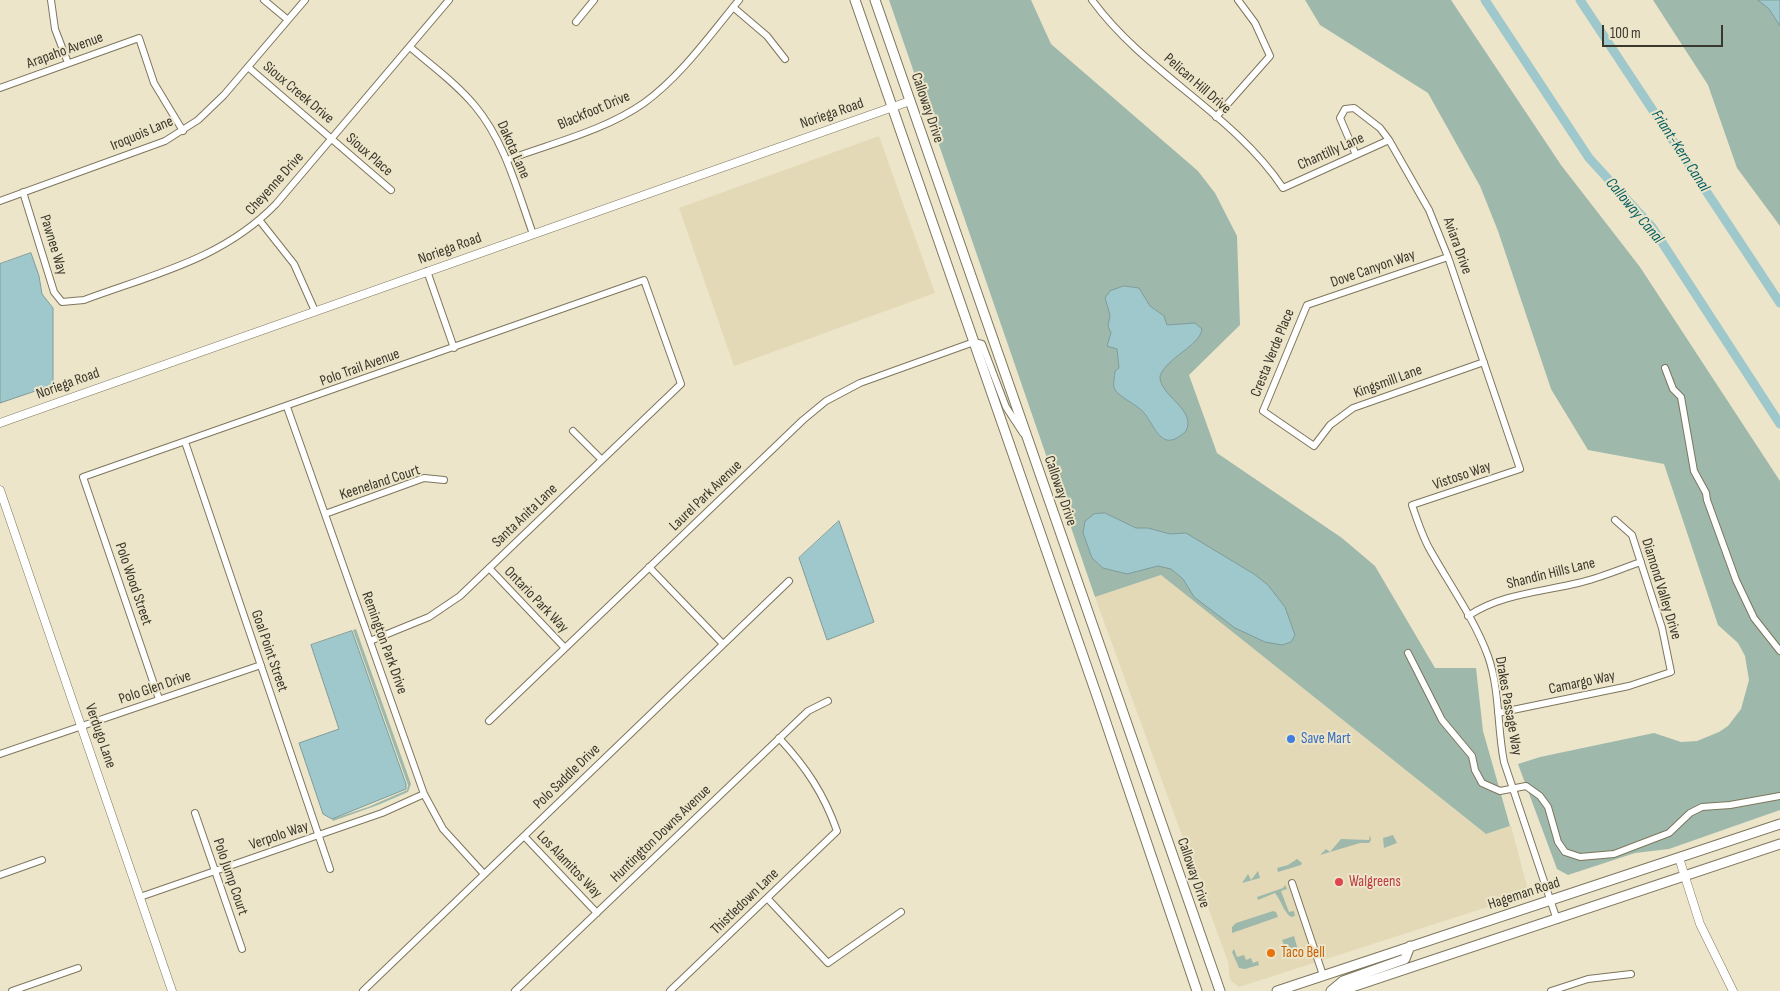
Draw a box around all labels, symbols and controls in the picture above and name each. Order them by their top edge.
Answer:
scale bar [1605,15,1726,47]
text: 100 m [1610,24,1641,43]
street label: Arapaho Avenue [24,29,106,73]
street label: Pelican Hill Drive [1160,50,1234,118]
street label: Sioux Creek Drive [259,58,337,128]
street label: Calloway Drive [907,71,947,145]
street label: Blackfoot Drive [555,88,633,134]
street label: Noriega Road [798,95,866,133]
water label: Friant-Kern Canal [1646,106,1714,196]
street label: Iroquois Lane [108,113,176,155]
street label: Dakota Lane [492,118,534,182]
street label: Chantilly Lane [1295,129,1367,175]
street label: Sioux Place [342,130,396,180]
street label: Cheyenne Drive [242,149,308,219]
water label: Calloway Canal [1601,174,1667,248]
street label: Pawnee Way [35,213,71,277]
street label: Aviara Drive [1438,215,1476,277]
street label: Noriega Road [416,229,484,269]
street label: Dove Canyon Way [1328,246,1418,292]
street label: Cresta Verde Place [1247,306,1299,400]
street label: Polo Trail Avenue [318,345,402,391]
street label: Kingsmill Lane [1351,361,1425,403]
street label: Noriega Road [34,364,102,404]
street label: Calloway Drive [1040,454,1080,528]
street label: Laurel Park Avenue [666,457,746,535]
street label: Vistoso Way [1431,458,1493,494]
street label: Keeneland Court [338,462,422,504]
street label: Santa Anita Lane [489,480,561,552]
street label: Diamond Valley Drive [1637,536,1685,642]
street label: Polo Wood Street [110,540,156,628]
street label: Shandin Hills Lane [1505,554,1597,594]
street label: Ontario Park Way [500,563,572,637]
street label: Remington Park Drive [357,589,411,697]
street label: Goal Point Street [247,608,291,694]
street label: Drakes Passage Way [1490,655,1526,757]
street label: Polo Glen Drive [116,667,194,709]
street label: Camargo Way [1547,667,1617,699]
street label: Verdugo Lane [81,701,119,771]
place label: Save Mart [1301,730,1351,748]
marker: Save Mart [1285,733,1297,745]
street label: Polo Saddle Drive [530,741,604,813]
street label: Huntington Downs Avenue [607,782,715,886]
street label: Verpolo Way [247,818,311,854]
street label: Los Alamitos Way [533,828,605,902]
street label: Polo Jump Court [208,836,252,918]
street label: Calloway Drive [1173,836,1213,910]
street label: Thistledown Lane [707,865,783,939]
place label: Walgreens [1349,873,1401,891]
street label: Hageman Road [1486,874,1562,914]
marker: Walgreens [1333,876,1345,888]
place label: Taco Bell [1281,944,1325,962]
marker: Taco Bell [1265,947,1277,959]

